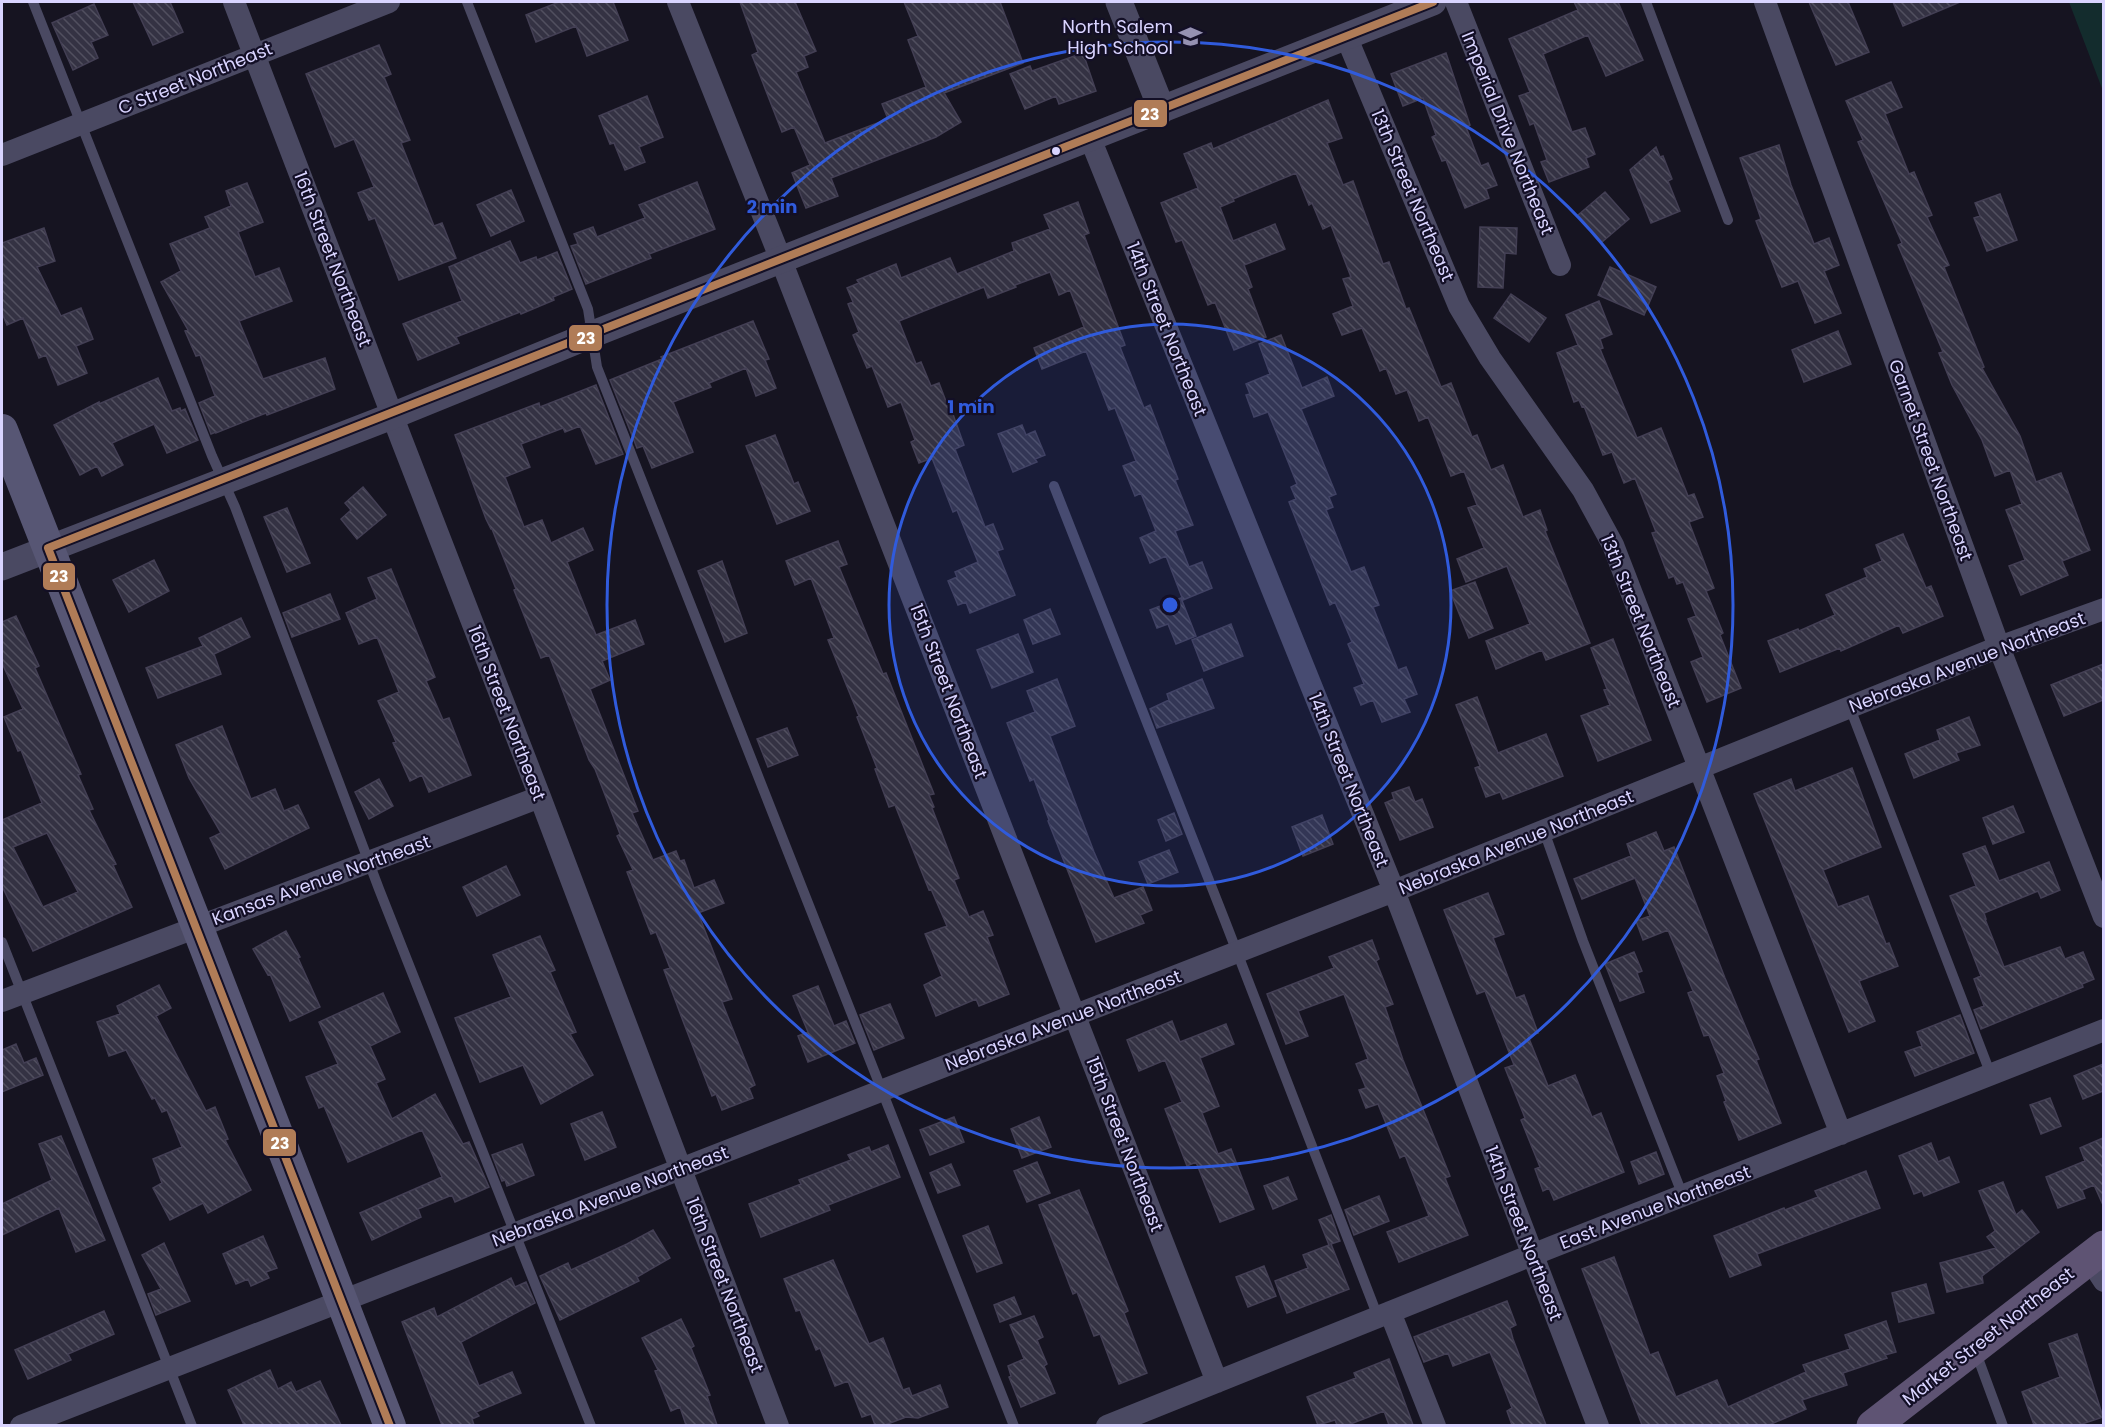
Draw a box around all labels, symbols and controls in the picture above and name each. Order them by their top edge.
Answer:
place label: North Salem High School [1062,14,1173,60]
school or university icon: North Salem High School [1178,23,1204,49]
street label: Imperial Drive Northeast [1456,28,1560,238]
street label: C Street Northeast [114,36,276,120]
line badge: 23 [1133,99,1168,128]
text: 23 [1141,103,1159,126]
street label: 13th Street Northeast [1365,105,1461,285]
unlabelled marker [1050,145,1062,157]
street label: 16th Street Northeast [288,168,378,350]
text: 2 min [747,194,797,219]
street label: 14th Street Northeast [1121,238,1213,420]
line badge: 23 [568,324,603,352]
text: 23 [577,327,595,350]
street label: Garnet Street Northeast [1883,356,1979,564]
text: 1 min [947,394,995,419]
street label: 13th Street Northeast [1595,531,1687,711]
line badge: 23 [42,562,76,591]
text: 23 [50,565,68,588]
centre of rings [1160,595,1180,615]
street label: 15th Street Northeast [904,600,994,782]
street label: Nebraska Avenue Northeast [1845,605,2089,719]
street label: 16th Street Northeast [462,622,552,804]
street label: 14th Street Northeast [1303,689,1395,871]
street label: Nebraska Avenue Northeast [1395,783,1637,901]
street label: Kansas Avenue Northeast [208,829,434,931]
street label: Nebraska Avenue Northeast [941,963,1185,1077]
street label: 15th Street Northeast [1080,1053,1170,1235]
line badge: 23 [262,1128,297,1157]
text: 23 [271,1132,289,1155]
street label: Nebraska Avenue Northeast [488,1139,732,1253]
street label: 14th Street Northeast [1479,1142,1569,1324]
street label: East Avenue Northeast [1556,1159,1754,1255]
street label: 16th Street Northeast [680,1194,770,1376]
street label: Market Street Northeast [1897,1261,2079,1411]

